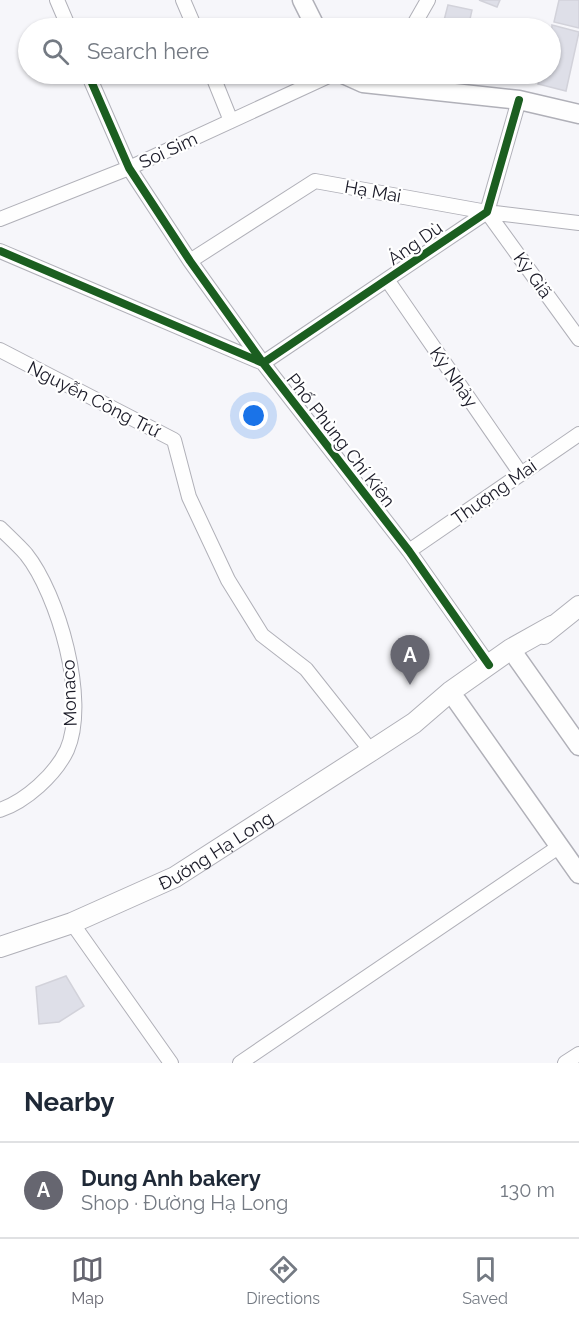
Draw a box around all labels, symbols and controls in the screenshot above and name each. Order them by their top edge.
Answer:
search box [18,18,561,84]
icon: search [39,35,72,68]
text: Search here [87,38,209,64]
street label: Soi Sim [136,127,200,173]
street label: Hạ Mai [343,176,403,206]
street label: Áng Dù [383,216,446,269]
street label: Kỳ Giã [509,248,557,302]
street label: Kỳ Nhảy [426,343,482,411]
street label: Nguyễn Công Trứ [24,356,165,442]
street label: Phố Phùng Chí Kiên [282,369,400,511]
your location [239,401,268,430]
street label: Thượng Mai [448,455,540,529]
pin: A [390,636,430,685]
street label: Monaco [57,659,81,727]
street label: Đường Hạ Long [155,807,276,894]
text: Nearby [24,1087,114,1117]
text: Dung Anh bakery [81,1165,261,1191]
text: A [37,1178,50,1202]
text: 130 m [500,1178,555,1202]
text: Shop · Đường Hạ Long [81,1191,288,1215]
tab: Map [71,1253,104,1308]
tab: Directions [246,1253,320,1308]
tab: Saved [462,1253,508,1308]

